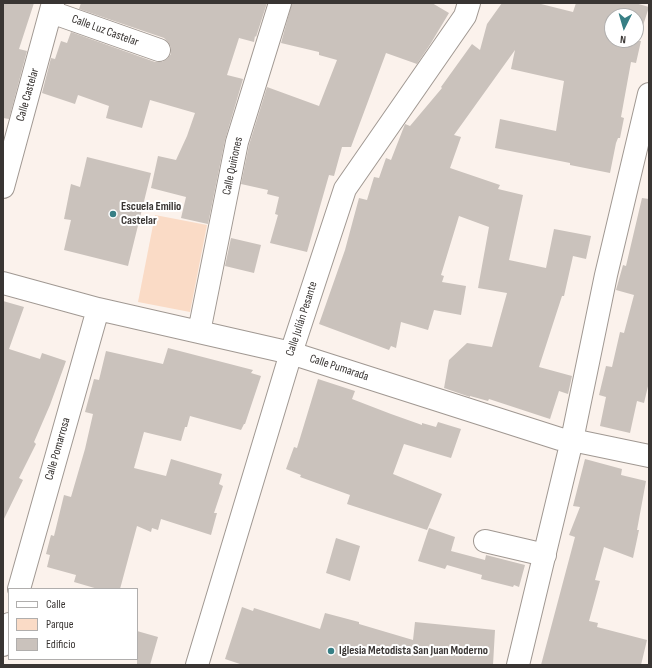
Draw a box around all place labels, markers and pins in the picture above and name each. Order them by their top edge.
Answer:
place label: Escuela Emilio Castelar [121,200,181,228]
marker: Escuela Emilio Castelar [108,209,118,219]
place label: Iglesia Metodista San Juan Moderno [339,644,488,658]
marker: Iglesia Metodista San Juan Moderno [326,646,336,656]

